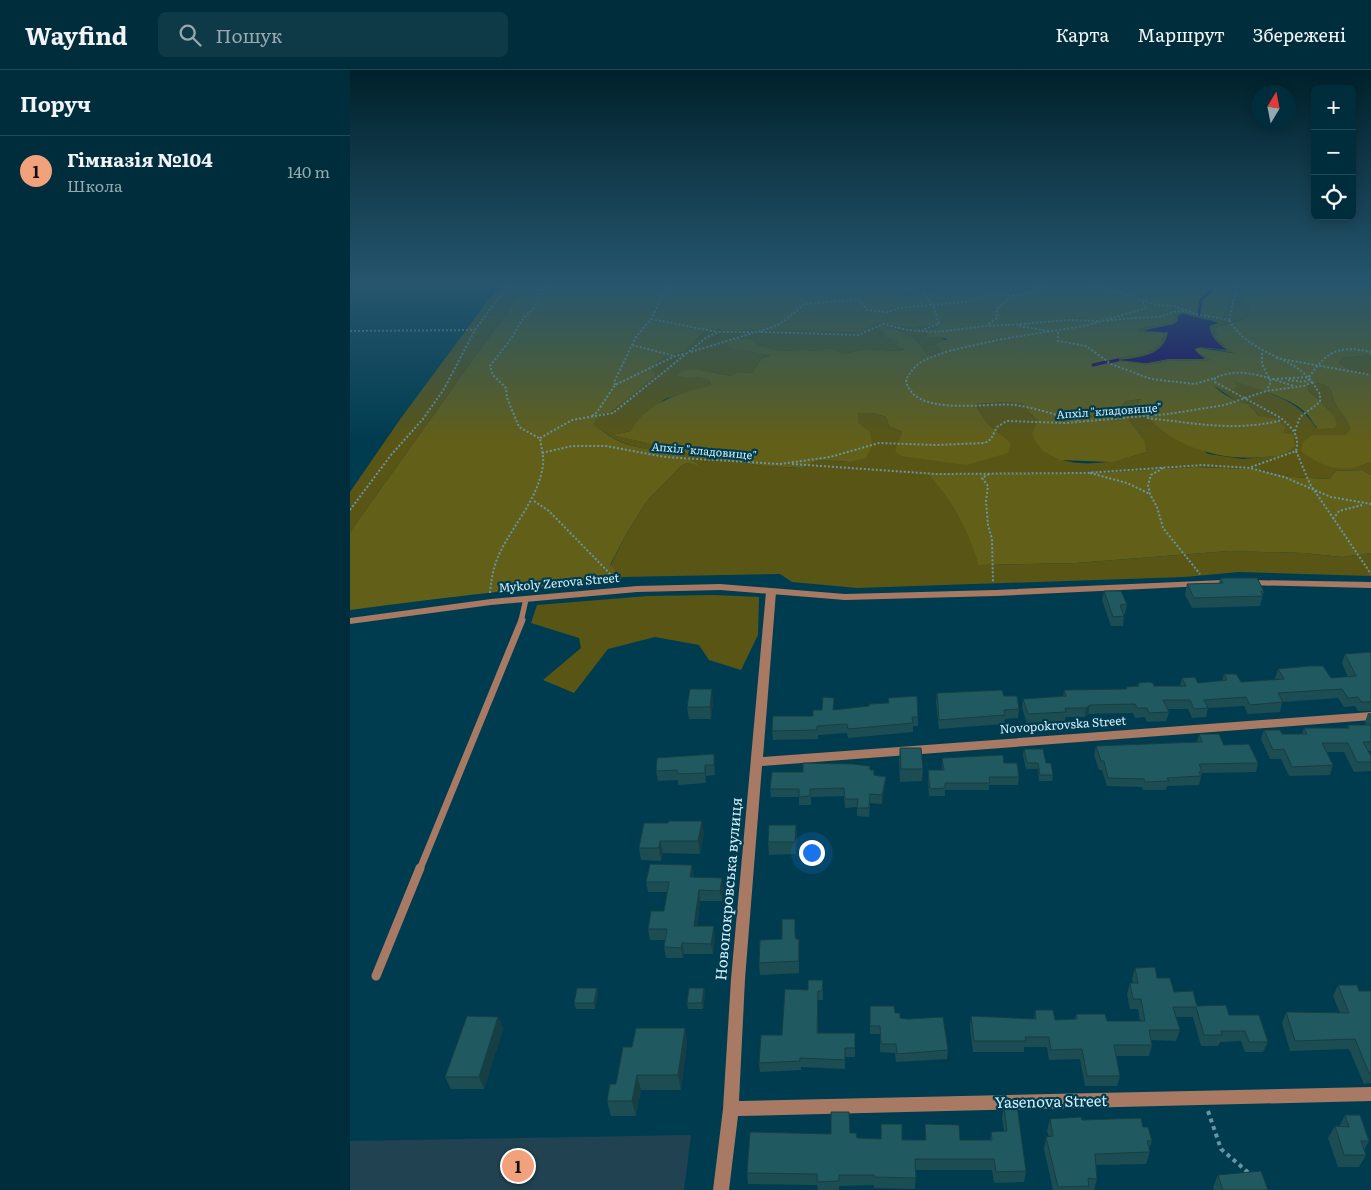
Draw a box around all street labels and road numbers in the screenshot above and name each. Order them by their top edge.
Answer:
street label: Апхіл "кладовище" [1056,398,1162,422]
street label: Апхіл "кладовище" [651,437,757,463]
street label: Mykoly Zerova Street [498,568,620,596]
street label: Novopokrovska Street [999,711,1127,737]
street label: Новопокровська вулиця [708,796,747,981]
street label: Yasenova Street [994,1088,1107,1113]

